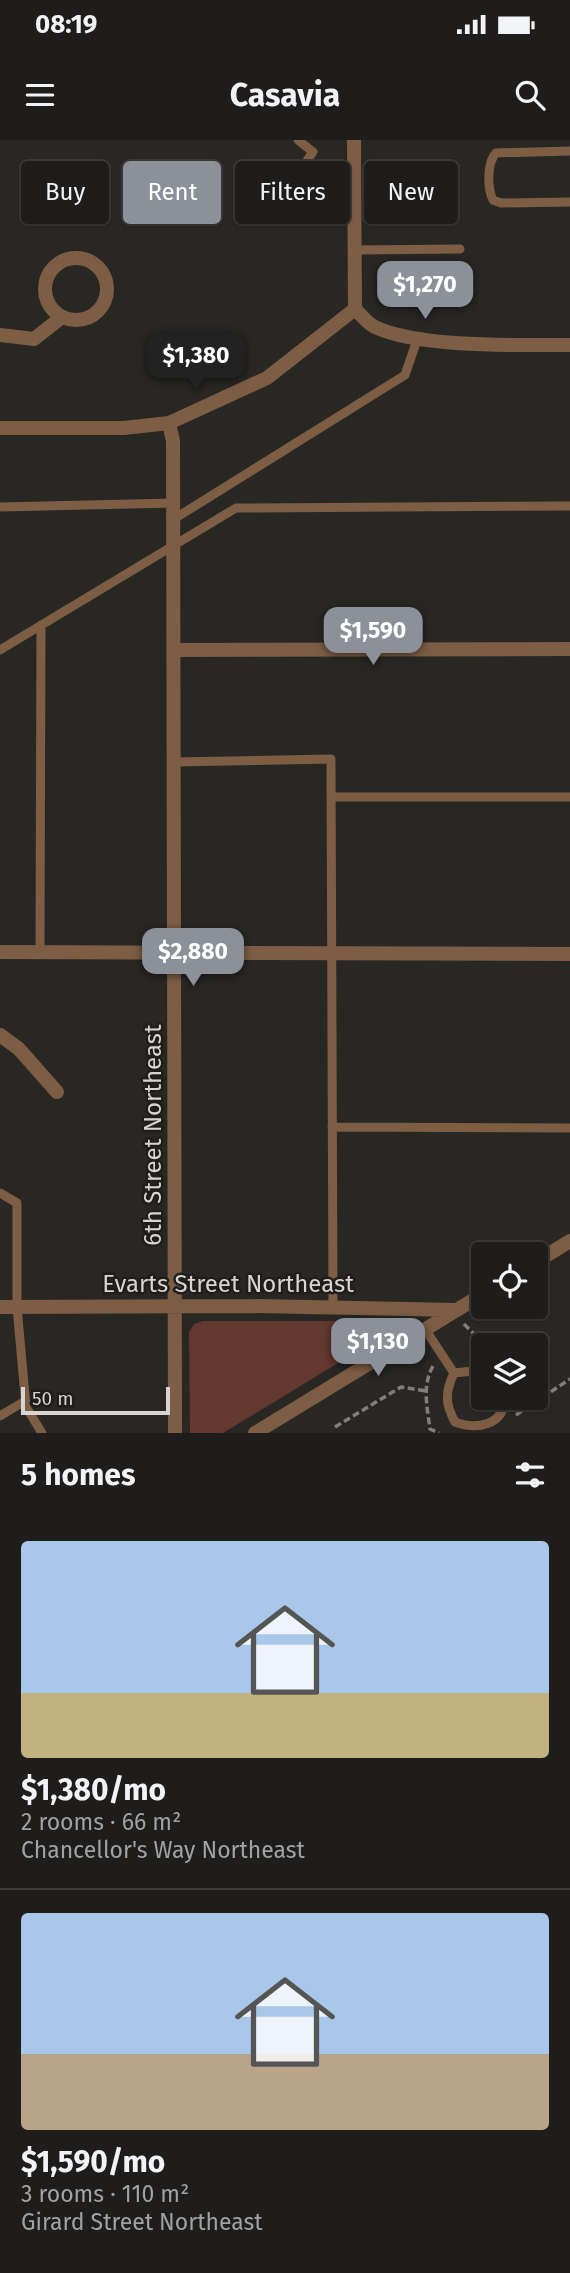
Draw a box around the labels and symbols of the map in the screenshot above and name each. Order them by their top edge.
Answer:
pin: $1,270 [368,262,482,321]
pin: $1,380 [139,332,253,392]
pin: $1,590 [316,608,430,667]
pin: $2,880 [136,928,250,988]
street label: 6th Street Northeast [139,1024,167,1246]
street label: Evarts Street Northeast [102,1270,354,1298]
pin: $1,130 [321,1318,435,1378]
scale bar [21,1384,170,1416]

